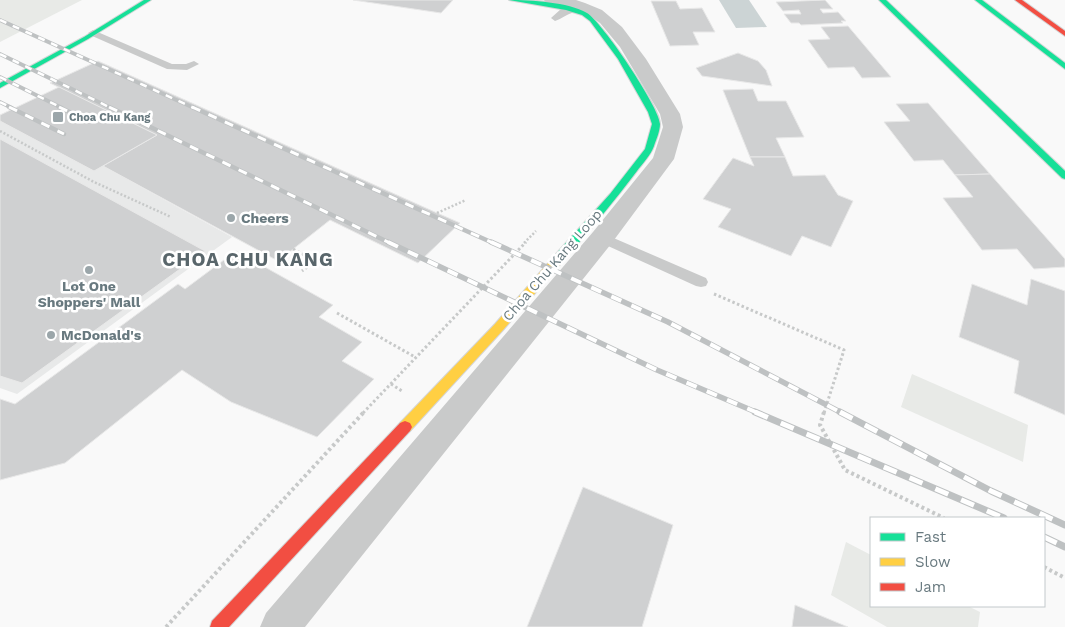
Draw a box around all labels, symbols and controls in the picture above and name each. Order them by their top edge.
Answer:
marker: Choa Chu Kang [51,110,65,124]
place label: Choa Chu Kang [69,111,151,124]
street label: Choa Chu Kang Loop [499,206,605,324]
place label: Cheers [241,210,289,226]
marker: Cheers [225,212,237,224]
district label: CHOA CHU KANG [162,248,334,271]
marker: Lot One Shoppers' Mall [83,264,95,276]
place label: Lot One Shoppers' Mall [38,278,141,310]
place label: McDonald's [61,327,142,343]
marker: McDonald's [45,329,57,341]
legend [870,517,1045,607]
text: Fast [915,528,947,546]
text: Slow [915,553,951,571]
text: Jam [915,578,946,596]

